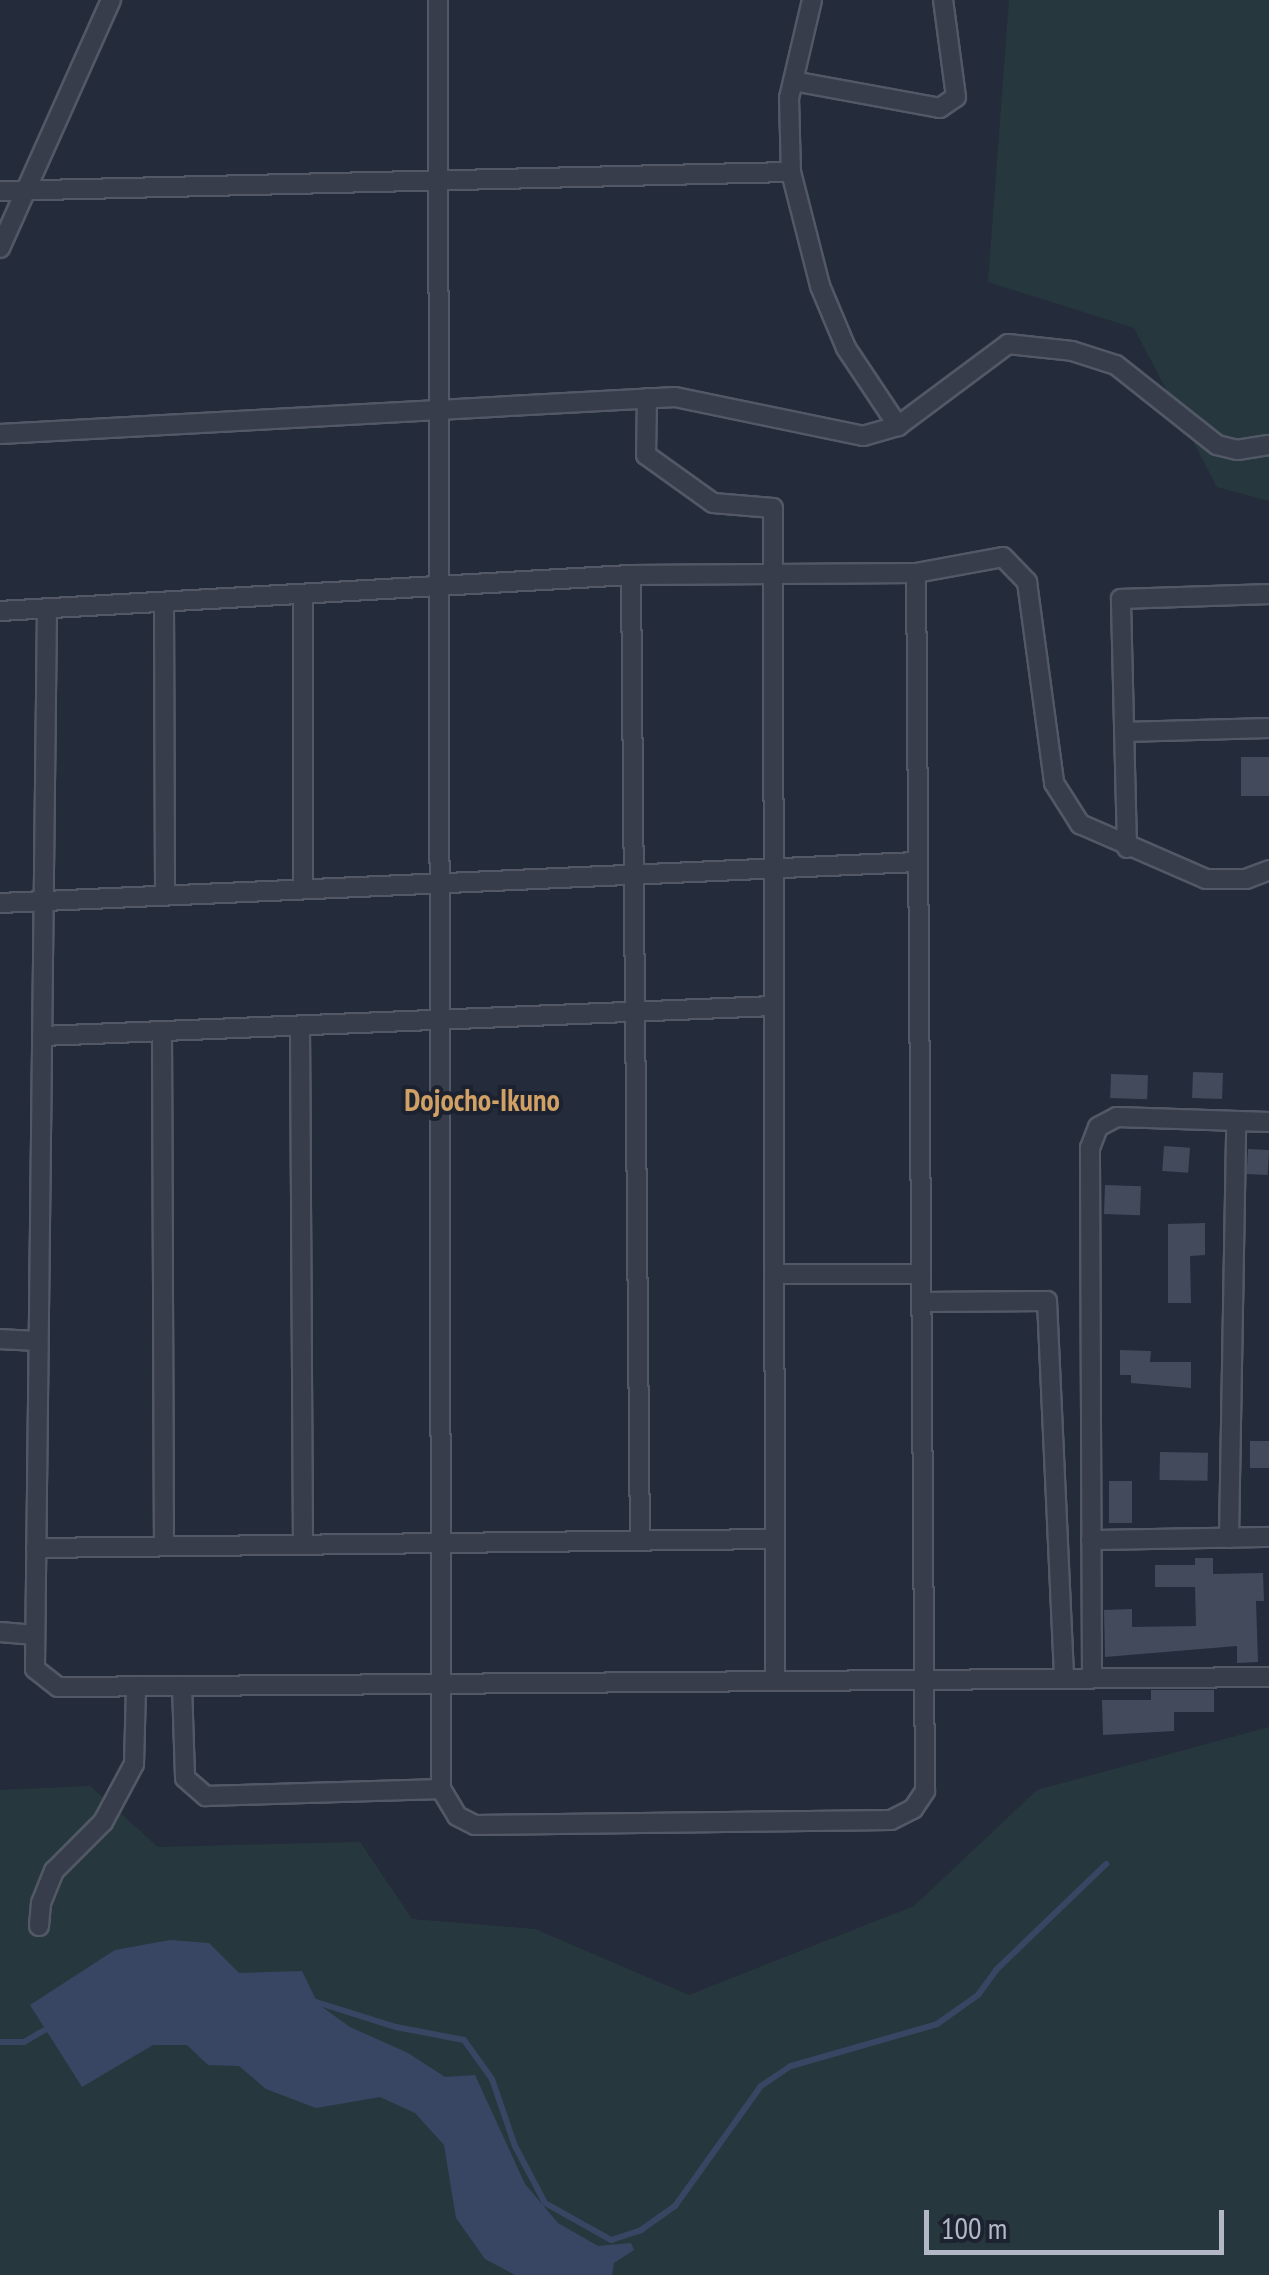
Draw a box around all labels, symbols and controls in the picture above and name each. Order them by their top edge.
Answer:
district label: Dojocho-Ikuno [404,1082,560,1118]
scale bar [929,2190,1229,2252]
text: 100 m [941,2208,1007,2247]

